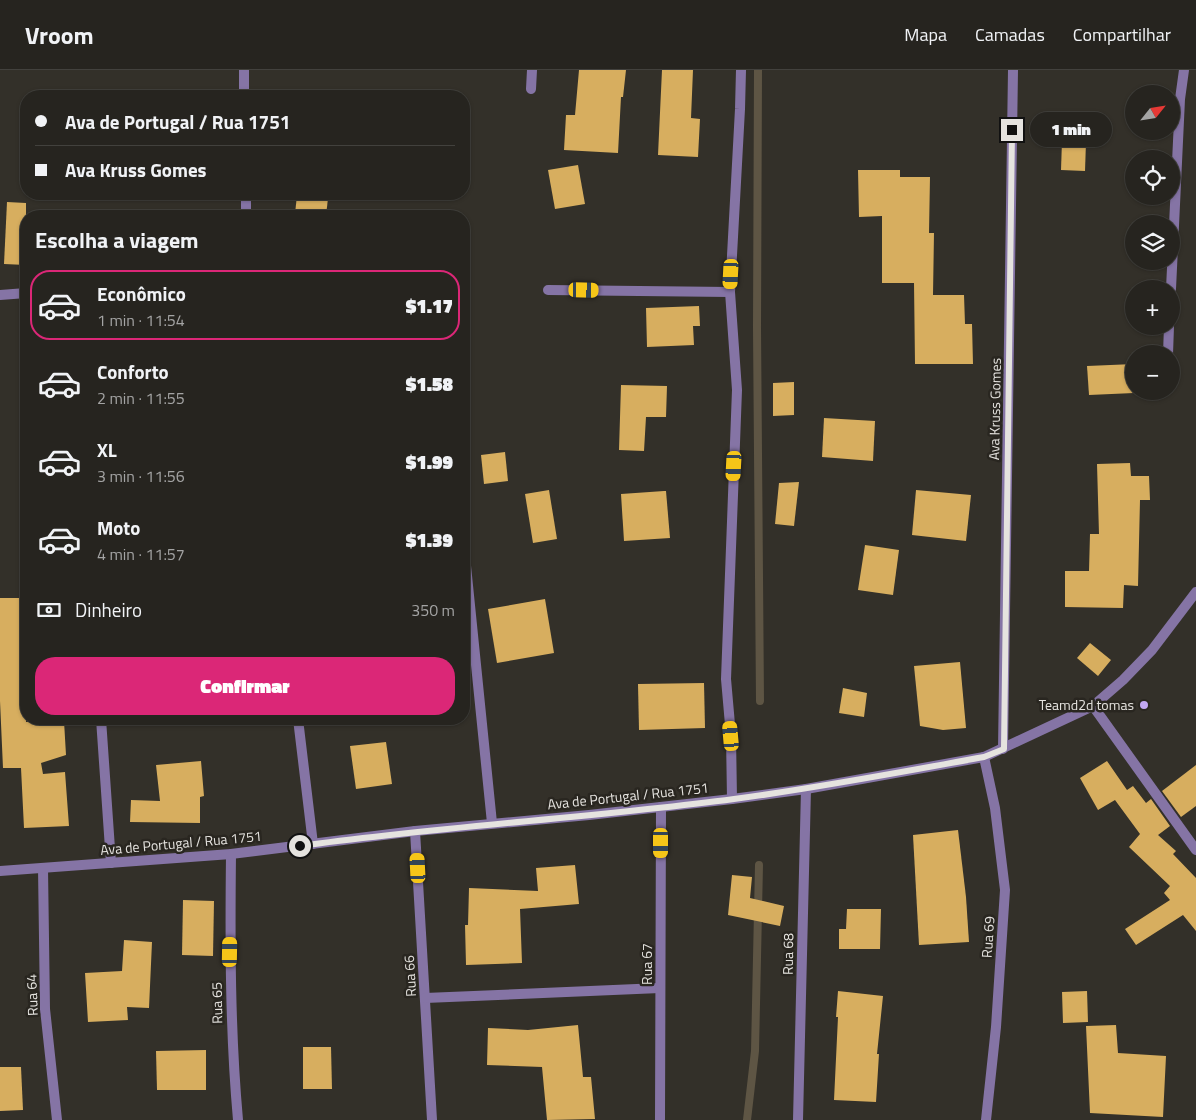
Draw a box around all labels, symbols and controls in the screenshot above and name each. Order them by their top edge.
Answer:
text: Vroom [25,17,94,53]
text: Mapa [904,21,947,48]
text: Camadas [975,21,1045,48]
text: Compartilhar [1073,21,1171,48]
north arrow [1125,85,1180,140]
map controls [1125,85,1180,400]
text: Ava de Portugal / Rua 1751 [65,107,290,136]
callout: 1 min [1030,112,1112,148]
text: 1 min [1051,117,1091,141]
route end [1001,119,1023,141]
button: locate [1125,150,1180,205]
text: Ava Kruss Gomes [65,155,207,184]
button: layers [1125,215,1180,270]
text: Escolha a viagem [35,223,199,257]
car [722,259,739,289]
text: Econômico [97,279,186,308]
button: + [1125,280,1180,335]
car [568,282,599,298]
icon: car [37,283,82,328]
text: $1.17 [406,291,453,320]
text: 1 min · 11:54 [97,308,185,332]
button: − [1125,345,1180,400]
text: Conforto [97,357,169,386]
street label: Ava Kruss Gomes [983,358,1006,460]
icon: car [37,361,82,406]
text: $1.58 [406,369,453,398]
text: 2 min · 11:55 [97,386,185,410]
text: XL [97,435,117,464]
icon: car [37,439,82,484]
text: $1.99 [406,447,453,476]
car [725,451,742,481]
text: 3 min · 11:56 [97,464,185,488]
text: Moto [97,513,140,542]
icon: car [37,517,82,562]
text: $1.39 [406,525,453,554]
text: 4 min · 11:57 [97,542,185,566]
text: Dinheiro [75,595,142,624]
icon: cash [35,596,63,624]
text: 350 m [411,598,455,622]
button: Confirmar [35,657,455,715]
place label: Teamd2d tomas [1039,694,1134,715]
marker: Teamd2d tomas [1138,699,1150,711]
car [722,720,739,752]
street label: Ava de Portugal / Rua 1751 [546,777,710,814]
street label: Ava de Portugal / Rua 1751 [99,825,263,860]
car [653,828,668,858]
route start [289,835,311,857]
car [409,853,426,883]
street label: Rua 69 [976,915,999,959]
street label: Rua 68 [777,933,798,975]
car [222,937,237,967]
street label: Rua 67 [636,943,657,985]
street label: Rua 66 [398,954,421,997]
street label: Rua 64 [20,974,43,1016]
street label: Rua 65 [206,982,227,1024]

